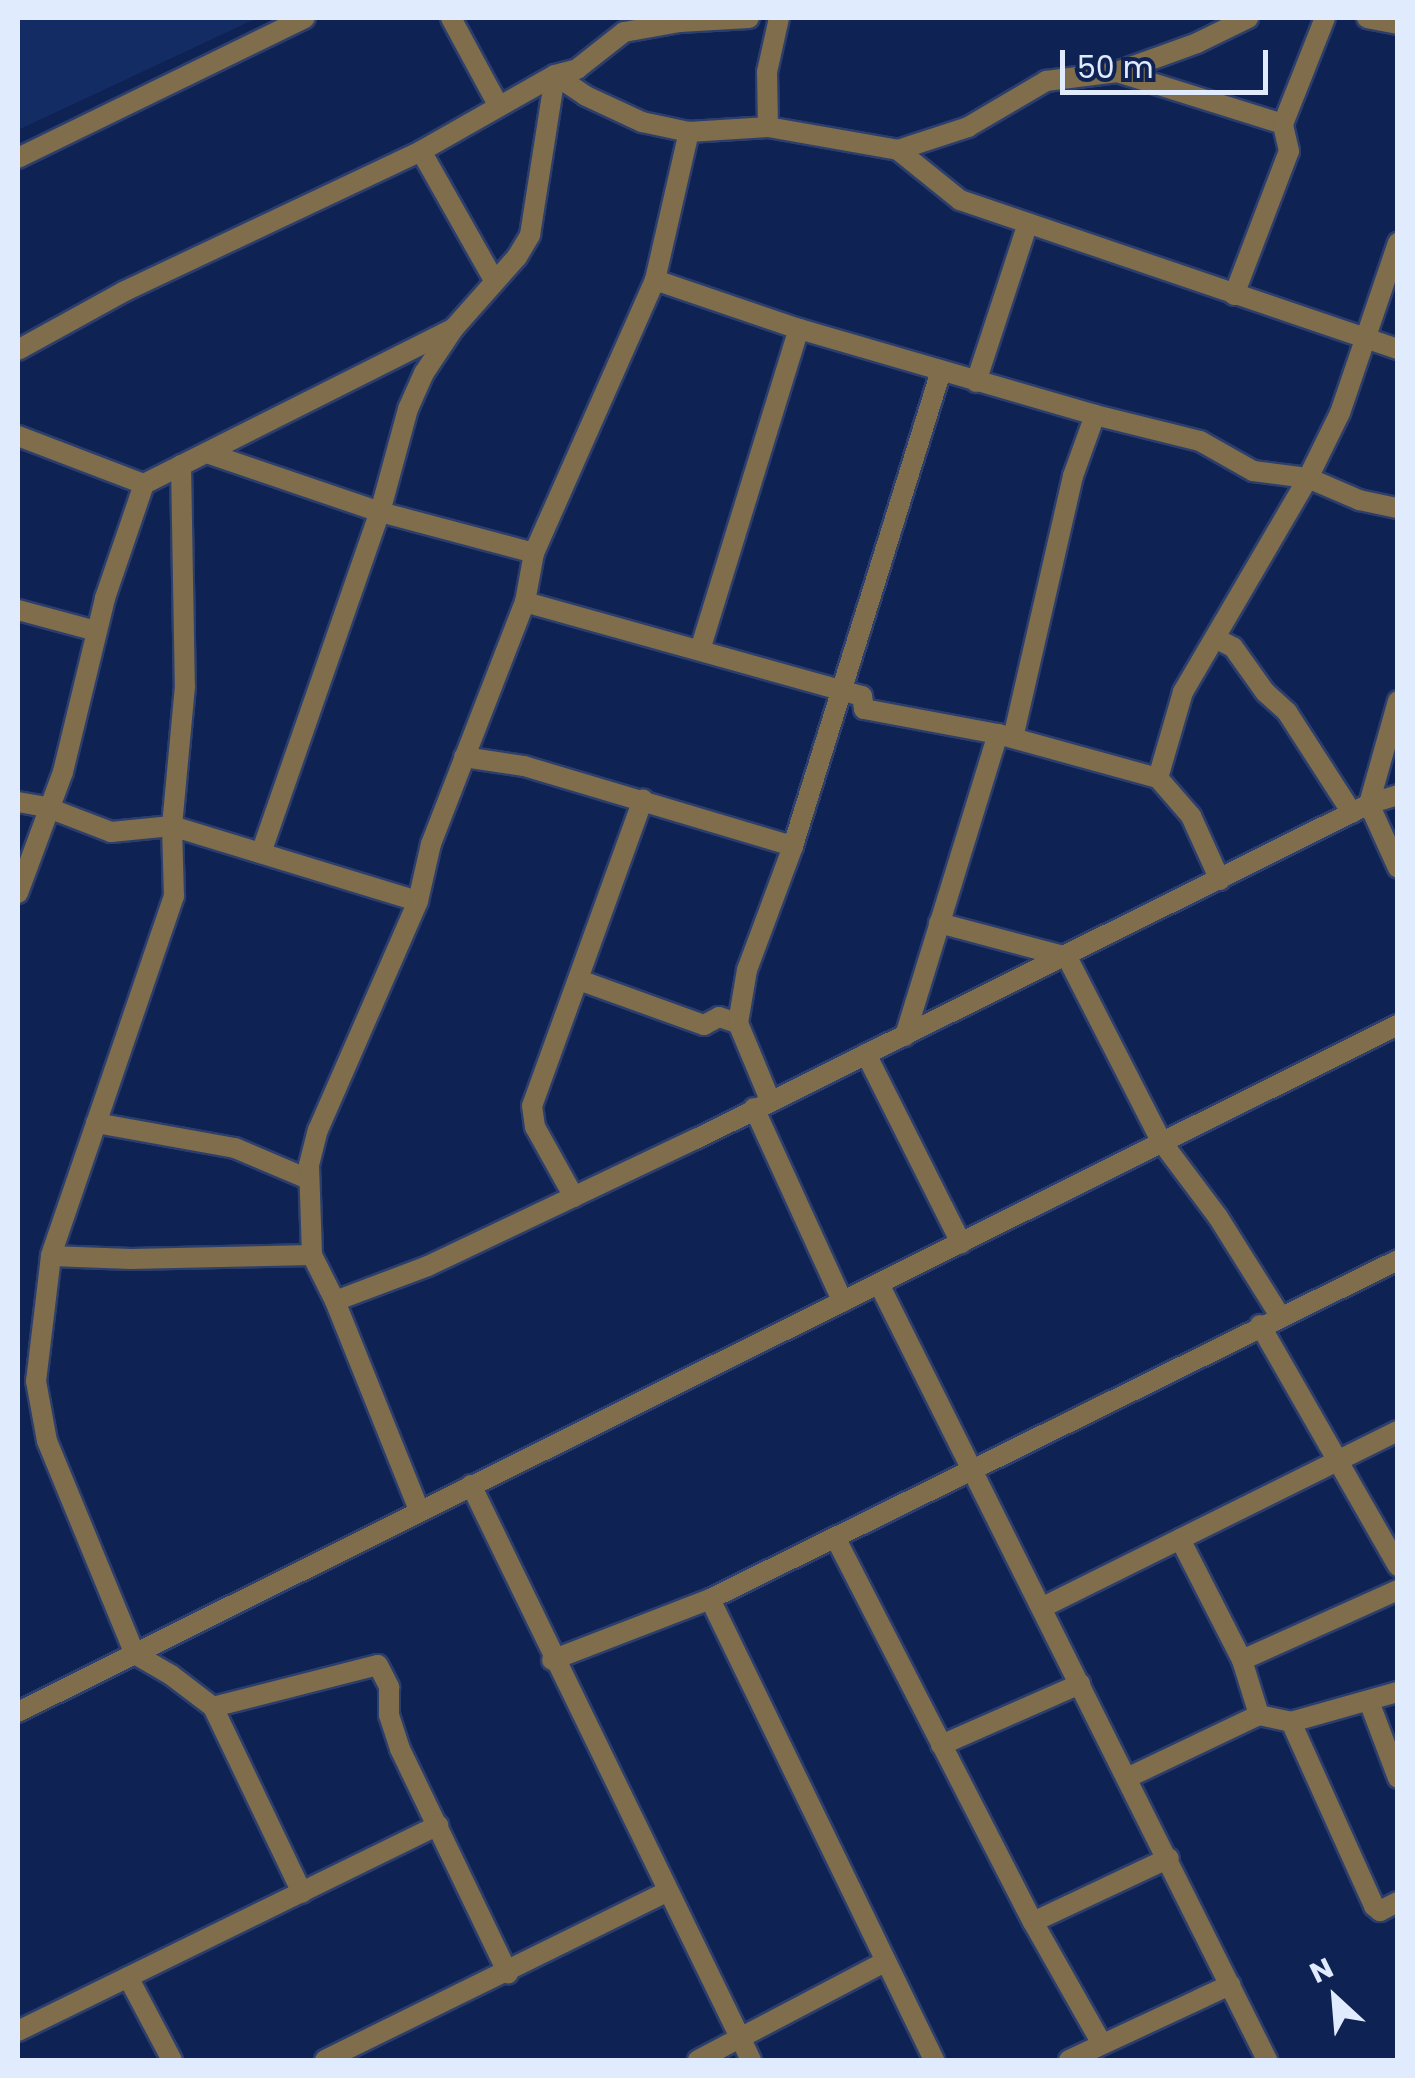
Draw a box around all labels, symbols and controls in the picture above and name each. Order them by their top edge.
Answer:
scale bar [1065,30,1272,92]
text: 50 m [1077,46,1154,89]
north arrow [1285,1948,1385,2048]
text: N [1304,1948,1340,1993]

